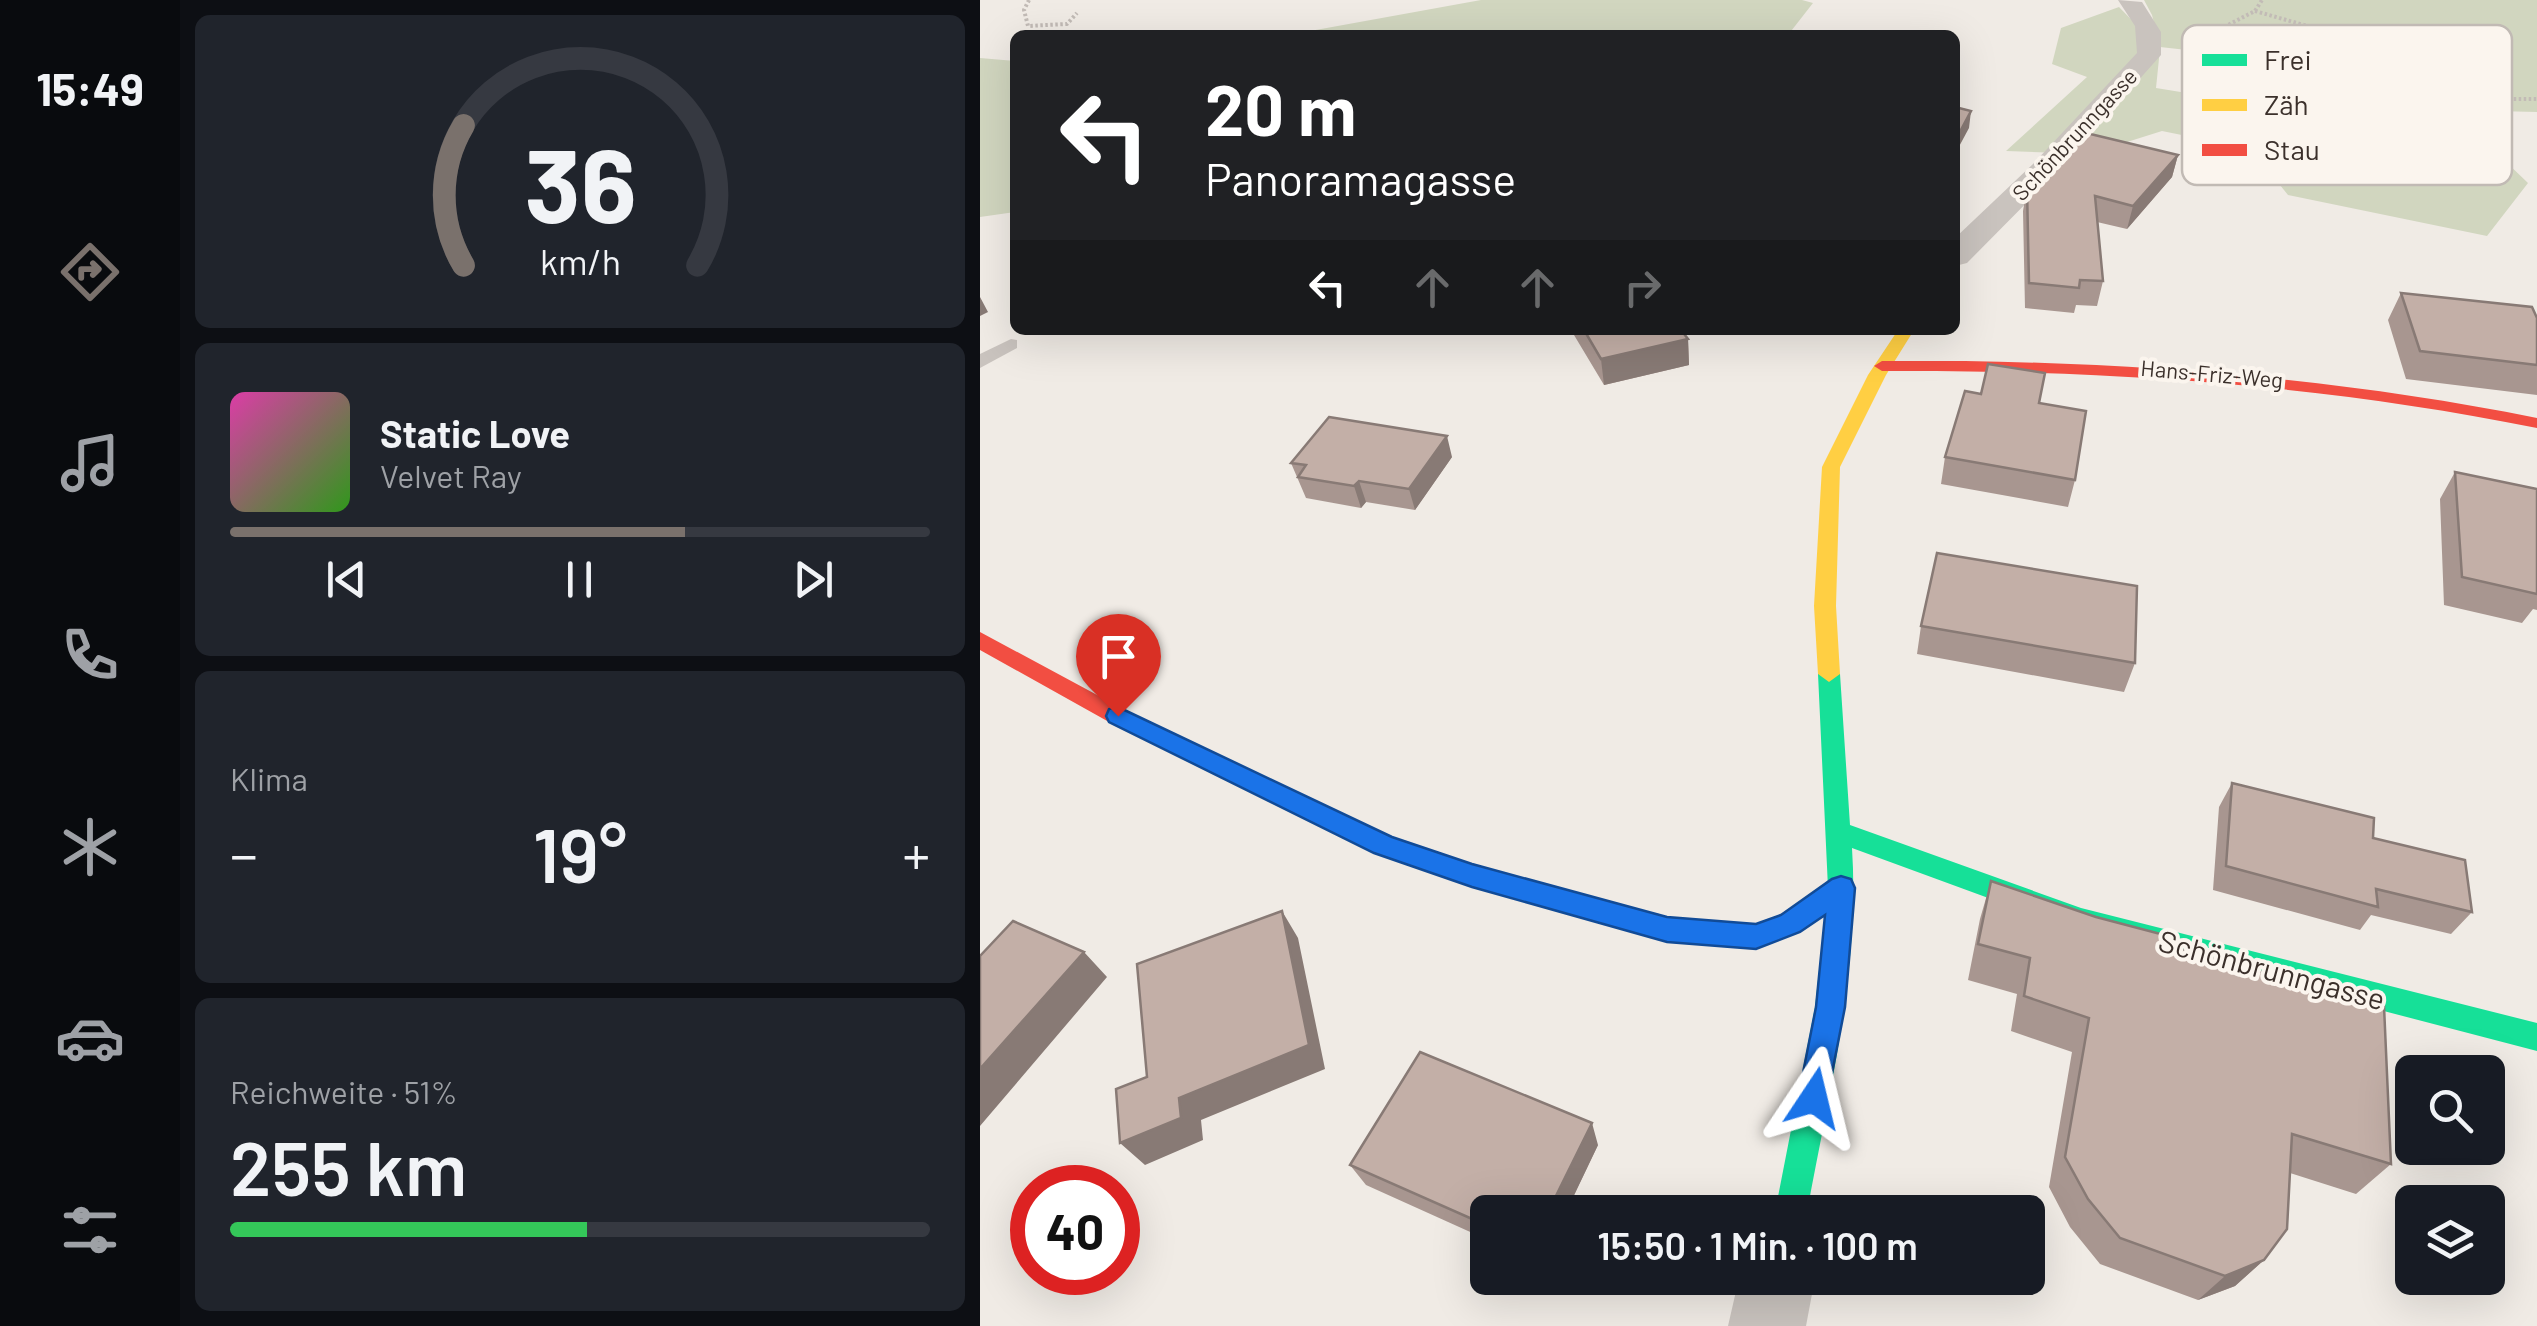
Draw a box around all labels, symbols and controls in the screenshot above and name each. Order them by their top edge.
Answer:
legend [2182,25,2512,185]
text: Frei [2264,42,2312,76]
text: 15:49 [36,61,144,115]
street label: Schönbrunngasse [2006,63,2142,205]
text: 20 m [1205,66,1357,150]
icon: left [1040,70,1170,200]
text: Zäh [2264,87,2309,121]
text: 36 [524,119,636,244]
text: Stau [2264,132,2320,166]
text: Panoramagasse [1205,151,1516,205]
icon: directions [55,237,125,307]
text: km/h [540,239,620,282]
icon: left [1300,260,1355,315]
icon: ahead [1405,260,1460,315]
icon: ahead [1510,260,1565,315]
icon: right [1615,260,1670,315]
street label: Hans-Friz-Weg [2140,354,2284,392]
text: Static Love [380,410,570,456]
icon: music [55,428,125,498]
text: Velvet Ray [380,456,522,494]
icon: previous [319,552,374,607]
icon: pause [552,552,607,607]
icon: next [786,552,841,607]
pin [1076,614,1161,717]
icon: phone [55,620,125,690]
icon: arrive [1091,629,1146,684]
text: Klima [230,759,308,797]
text: 19° [533,808,627,898]
icon: climate [55,812,125,882]
text: − [230,820,258,886]
text: + [902,820,930,886]
street label: Schönbrunngasse [2155,921,2389,1017]
icon: car [55,1003,125,1073]
position arrow [1762,1046,1866,1150]
map controls [2395,1055,2505,1295]
button: search [2395,1055,2505,1165]
text: Reichweite · 51% [230,1072,458,1110]
text: 255 km [230,1121,467,1211]
speed limit sign: 40 [1010,1165,1140,1295]
button: layers [2395,1185,2505,1295]
icon: filters [55,1195,125,1265]
text: 15:50 · 1 Min. · 100 m [1597,1222,1918,1268]

